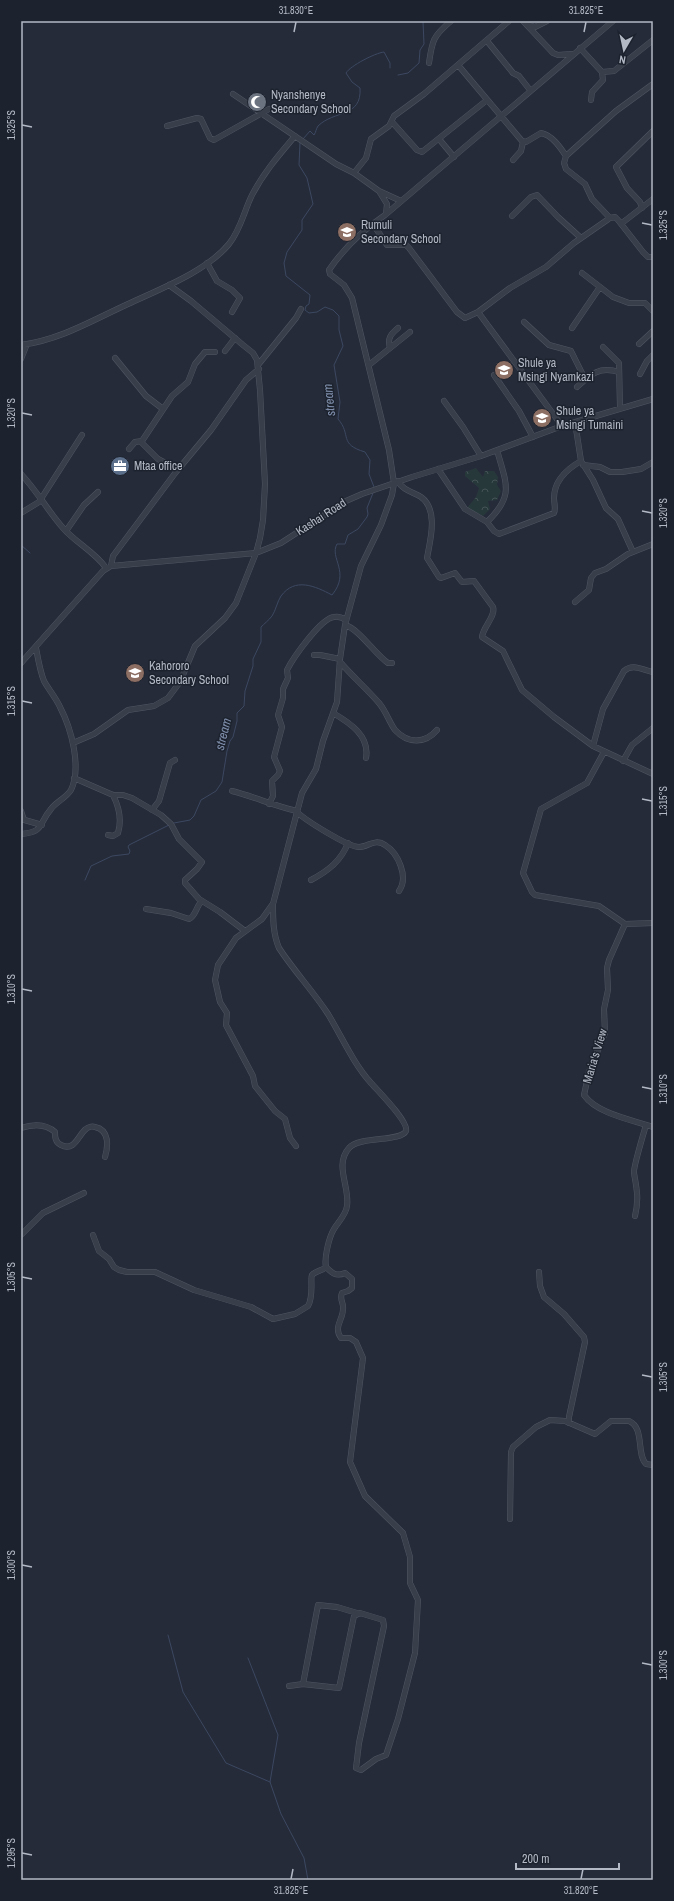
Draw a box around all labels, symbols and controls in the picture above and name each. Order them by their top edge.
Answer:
text: 31.830°E [279,4,313,17]
text: 31.825°E [569,4,603,17]
north arrow [604,30,644,70]
text: N [618,52,627,67]
place label: Nyanshenye Secondary School [271,87,351,117]
mosque icon: Nyanshenye Secondary School [246,91,268,113]
text: 1.325°S [5,109,18,140]
text: 1.325°S [657,209,670,240]
place label: Rumuli Secondary School [361,217,441,247]
school or university icon: Rumuli Secondary School [336,221,358,243]
place label: Shule ya Msingi Nyamkazi [518,355,594,385]
school or university icon: Shule ya Msingi Nyamkazi [493,359,515,381]
water label: stream [319,383,339,417]
text: 1.320°S [5,397,18,428]
place label: Shule ya Msingi Tumaini [556,403,623,433]
school or university icon: Shule ya Msingi Tumaini [531,407,553,429]
office icon: Mtaa office [109,455,131,477]
place label: Mtaa office [134,458,183,474]
street label: Kashai Road [293,495,349,539]
text: 1.320°S [657,497,670,528]
place label: Kahororo Secondary School [149,658,229,688]
school or university icon: Kahororo Secondary School [124,662,146,684]
text: 1.315°S [5,685,18,716]
water label: stream [211,716,235,752]
text: 1.315°S [657,785,670,816]
text: 1.310°S [5,973,18,1004]
street label: Maria's View [579,1026,611,1085]
text: 1.310°S [657,1073,670,1104]
text: 1.305°S [5,1261,18,1292]
text: 1.305°S [657,1361,670,1392]
text: 1.300°S [5,1549,18,1580]
text: 1.300°S [657,1649,670,1680]
text: 1.295°S [5,1837,18,1868]
scale bar [516,1845,619,1871]
text: 200 m [522,1851,549,1867]
text: 31.825°E [274,1884,308,1897]
text: 31.820°E [564,1884,598,1897]

